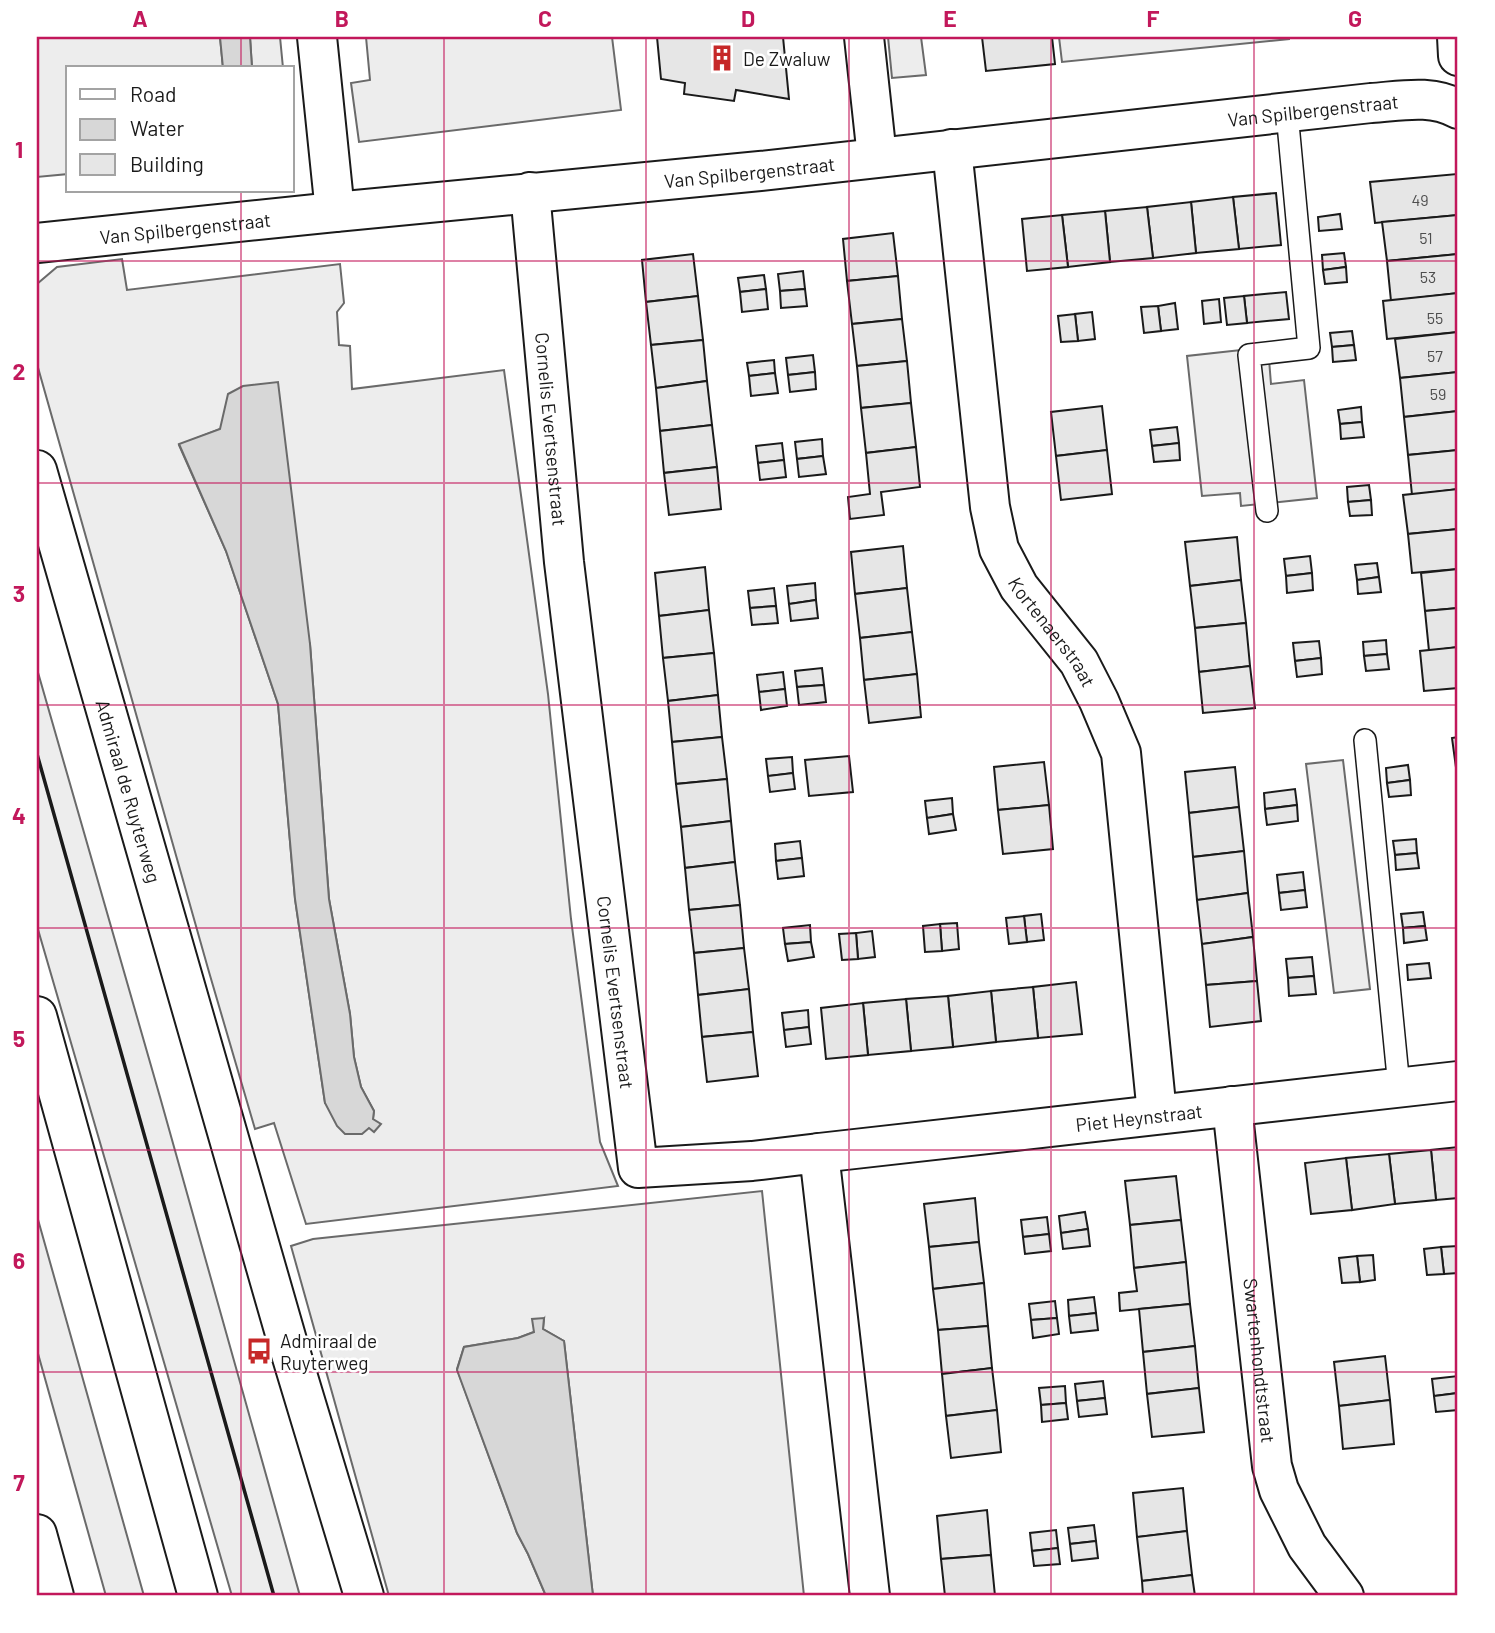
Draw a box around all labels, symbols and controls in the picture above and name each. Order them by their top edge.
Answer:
text: A [132,4,148,32]
text: B [335,4,349,32]
text: C [538,4,552,32]
text: D [741,4,755,32]
text: E [943,4,957,32]
text: F [1147,4,1160,32]
text: G [1348,4,1362,32]
building icon: De Zwaluw [707,43,737,73]
place label: De Zwaluw [743,47,831,70]
legend [66,66,294,192]
text: Road [130,81,176,106]
street label: Van Spilbergenstraat [1226,89,1400,130]
text: Water [130,115,185,140]
text: 1 [15,135,23,163]
text: Building [130,151,204,176]
street label: Van Spilbergenstraat [663,151,836,192]
house number: 49 [1411,190,1429,209]
street label: Van Spilbergenstraat [99,207,272,248]
house number: 51 [1419,228,1433,247]
house number: 53 [1420,267,1436,286]
house number: 55 [1427,308,1443,327]
street label: Cornelis Evertsenstraat [531,331,572,527]
house number: 57 [1427,346,1443,365]
text: 2 [13,357,25,385]
house number: 59 [1430,384,1446,403]
street label: Kortenaerstraat [1004,573,1101,690]
text: 3 [13,579,25,607]
street label: Admiraal de Ruyterweg [92,697,166,885]
text: 4 [12,801,26,829]
street label: Cornelis Evertsenstraat [593,894,640,1090]
text: 5 [13,1024,25,1052]
street label: Piet Heynstraat [1074,1098,1204,1136]
text: 6 [13,1246,25,1274]
street label: Swartenhondtstraat [1240,1277,1281,1444]
place label: Admiraal de Ruyterweg [280,1329,377,1374]
bus stop icon: Admiraal de Ruyterweg [244,1336,274,1366]
text: 7 [13,1468,25,1496]

